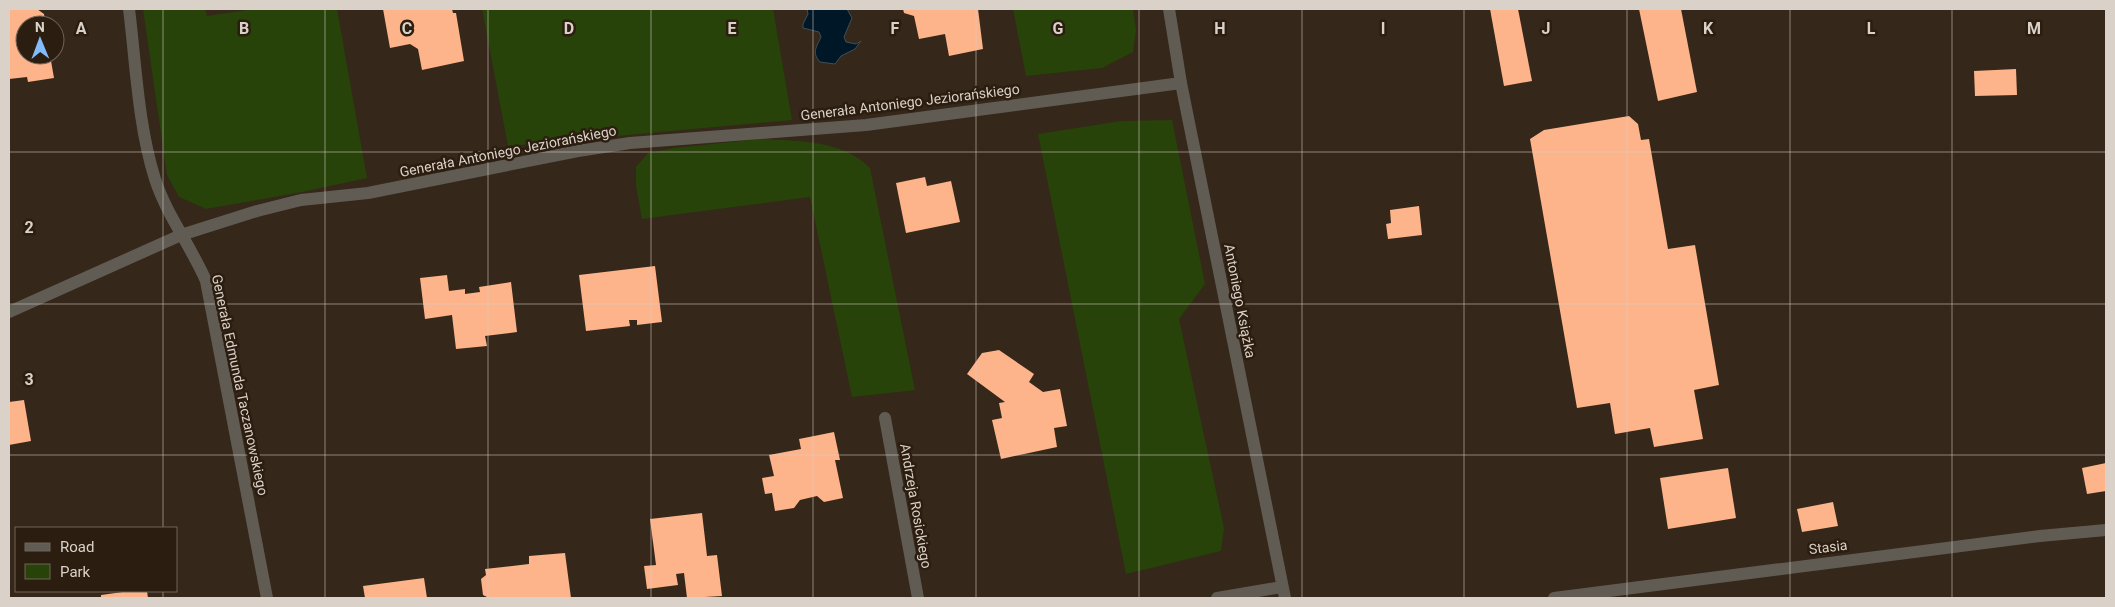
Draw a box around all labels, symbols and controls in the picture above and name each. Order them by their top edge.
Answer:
north arrow [15,15,65,65]
text: N [35,19,45,35]
text: A [76,19,87,38]
text: B [239,19,249,38]
text: C [402,19,412,38]
text: D [564,19,574,38]
text: E [728,19,737,38]
text: F [891,19,900,38]
text: G [1053,19,1064,38]
text: H [1214,19,1226,38]
text: I [1381,19,1385,38]
text: J [1542,19,1550,38]
text: K [1703,19,1714,38]
text: L [1867,19,1876,38]
text: M [2027,19,2041,38]
street label: Generała Antoniego Jeziorańskiego [800,81,1020,123]
street label: Generała Antoniego Jeziorańskiego [398,122,618,180]
text: 2 [24,218,34,237]
street label: Antoniego Książka [1221,243,1259,359]
street label: Generała Edmunda Taczanowskiego [209,273,271,497]
text: 3 [24,370,34,389]
street label: Andrzeja Rosickiego [897,442,935,570]
legend [15,527,178,592]
street label: Stasia [1808,537,1848,557]
text: Road [60,538,94,556]
text: Park [60,563,91,581]

